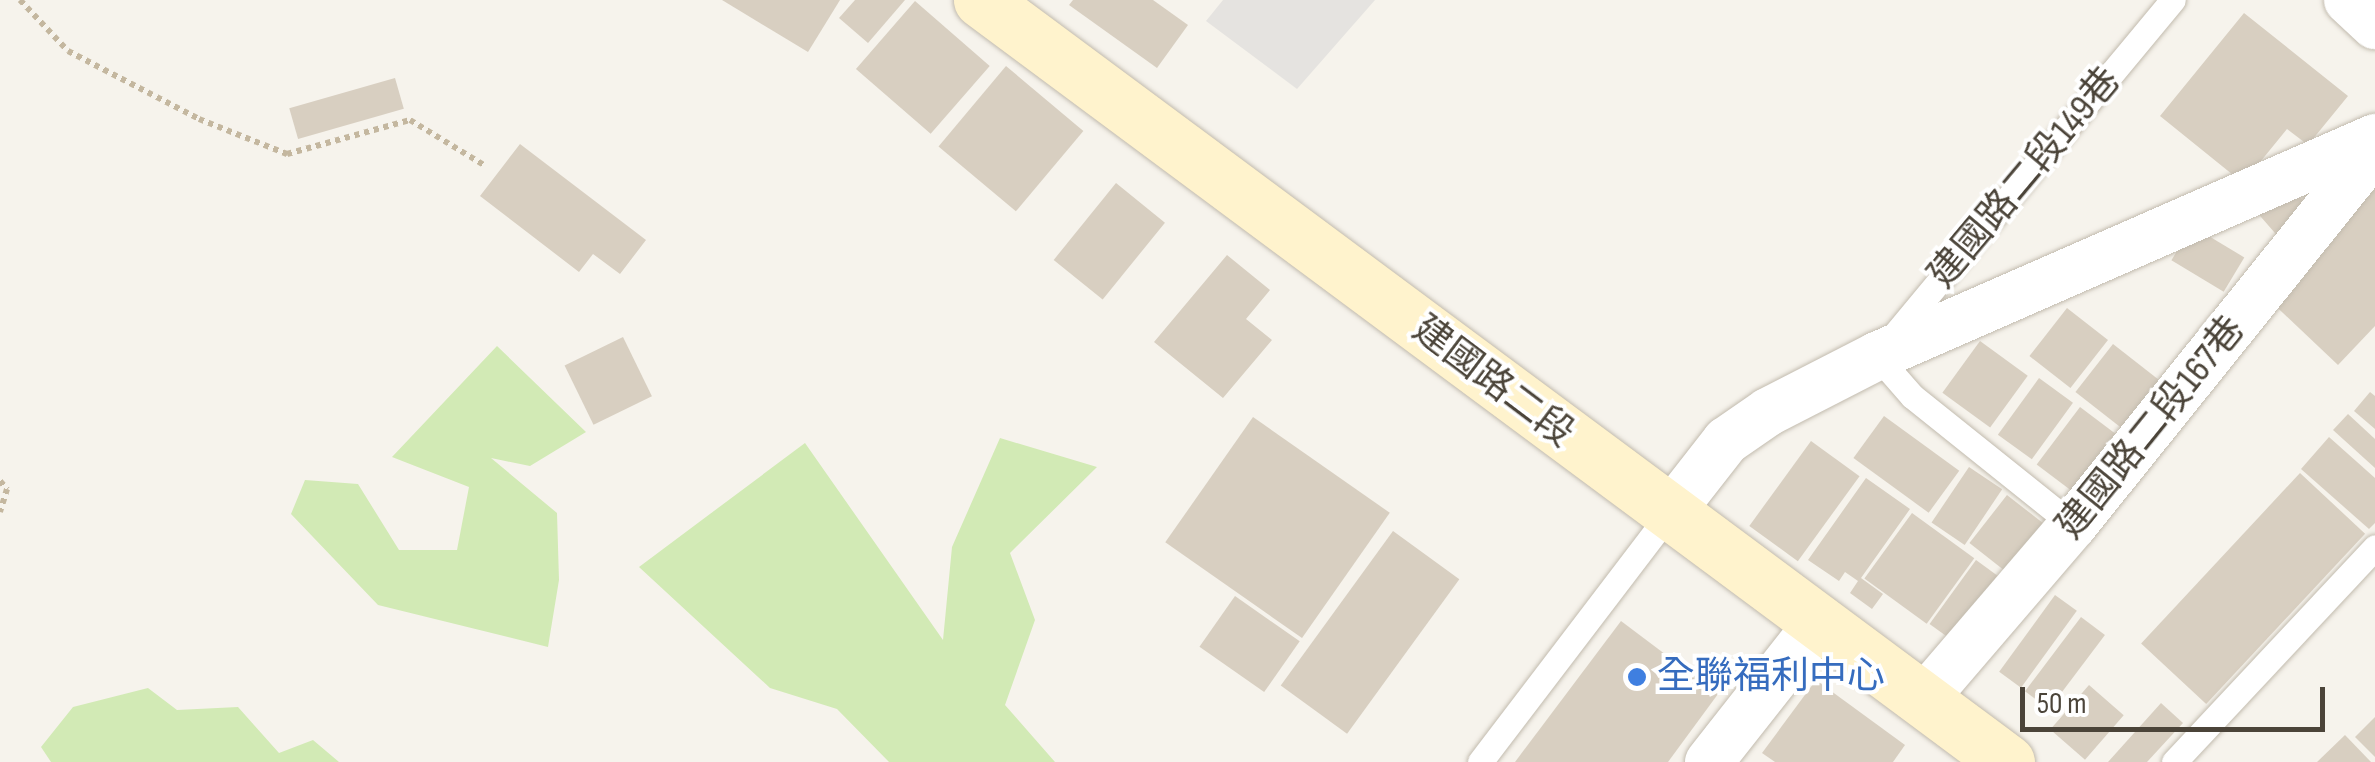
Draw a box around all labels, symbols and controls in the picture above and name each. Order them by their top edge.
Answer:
street label: 建國路二段149巷 [1919,58,2131,298]
street label: 建國路二段 [1403,307,1583,457]
street label: 建國路二段167巷 [2047,308,2255,548]
place label: 全聯福利中心 [1657,654,1885,700]
marker: 全聯福利中心 [1626,666,1648,688]
scale bar [2025,667,2330,729]
text: 50 m [2037,686,2086,722]

